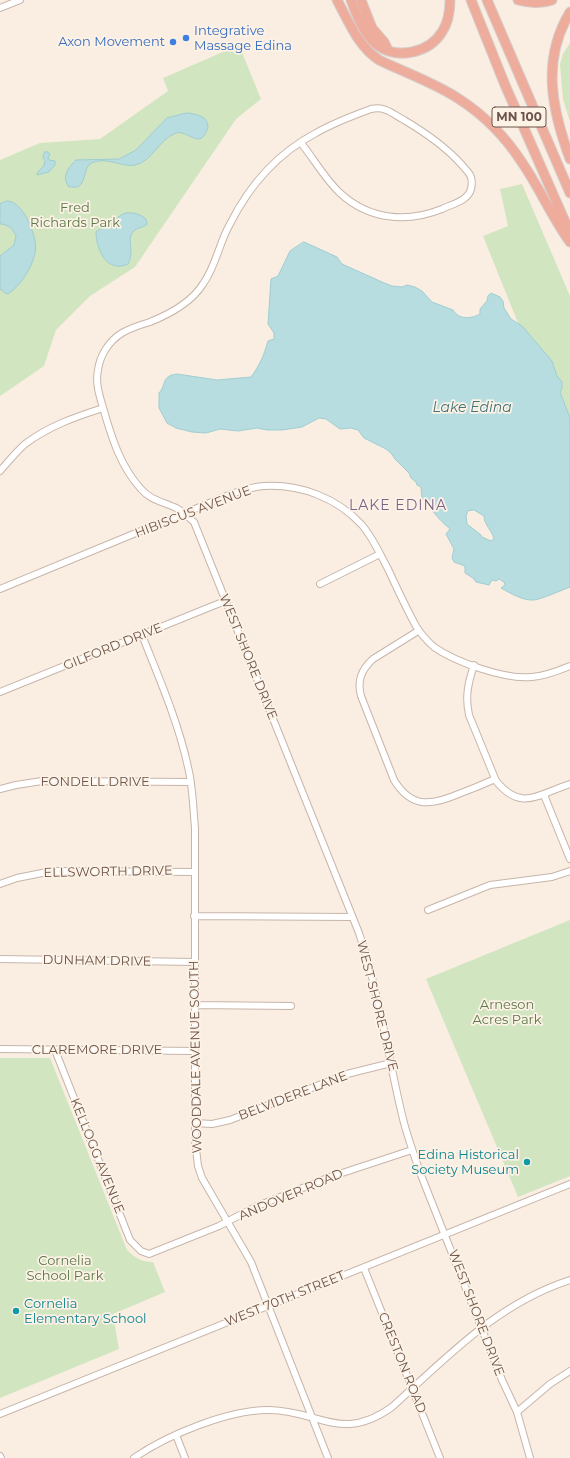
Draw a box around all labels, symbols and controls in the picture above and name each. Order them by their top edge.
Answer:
place label: Integrative Massage Edina [194,23,292,54]
marker: Integrative Massage Edina [181,33,191,43]
place label: Axon Movement [58,34,165,50]
marker: Axon Movement [168,37,178,47]
road number: MN 100 [492,107,546,127]
park label: Fred Richards Park [30,200,120,231]
water label: Lake Edina [432,400,512,416]
street label: HIBISCUS AVENUE [133,483,253,541]
district label: LAKE EDINA [349,498,447,514]
street label: WEST SHORE DRIVE [216,592,280,722]
street label: GILFORD DRIVE [61,620,165,674]
street label: FONDELL DRIVE [40,774,150,790]
street label: ELLSWORTH DRIVE [43,863,173,881]
street label: WEST SHORE DRIVE [353,939,401,1073]
street label: DUNHAM DRIVE [42,952,152,970]
street label: WOODDALE AVENUE SOUTH [187,960,205,1154]
park label: Arneson Acres Park [473,997,541,1028]
street label: CLAREMORE DRIVE [32,1042,162,1058]
street label: BELVIDERE LANE [236,1068,350,1124]
street label: KELLOGG AVENUE [67,1096,127,1216]
place label: Edina Historical Society Museum [411,1147,519,1178]
marker: Edina Historical Society Museum [522,1157,532,1167]
street label: ANDOVER ROAD [236,1166,346,1224]
street label: WEST SHORE DRIVE [445,1248,507,1378]
park label: Cornelia School Park [27,1253,103,1284]
street label: WEST 70TH STREET [223,1268,347,1330]
place label: Cornelia Elementary School [24,1296,147,1327]
marker: Cornelia Elementary School [11,1306,21,1316]
street label: CRESTON ROAD [375,1310,429,1416]

